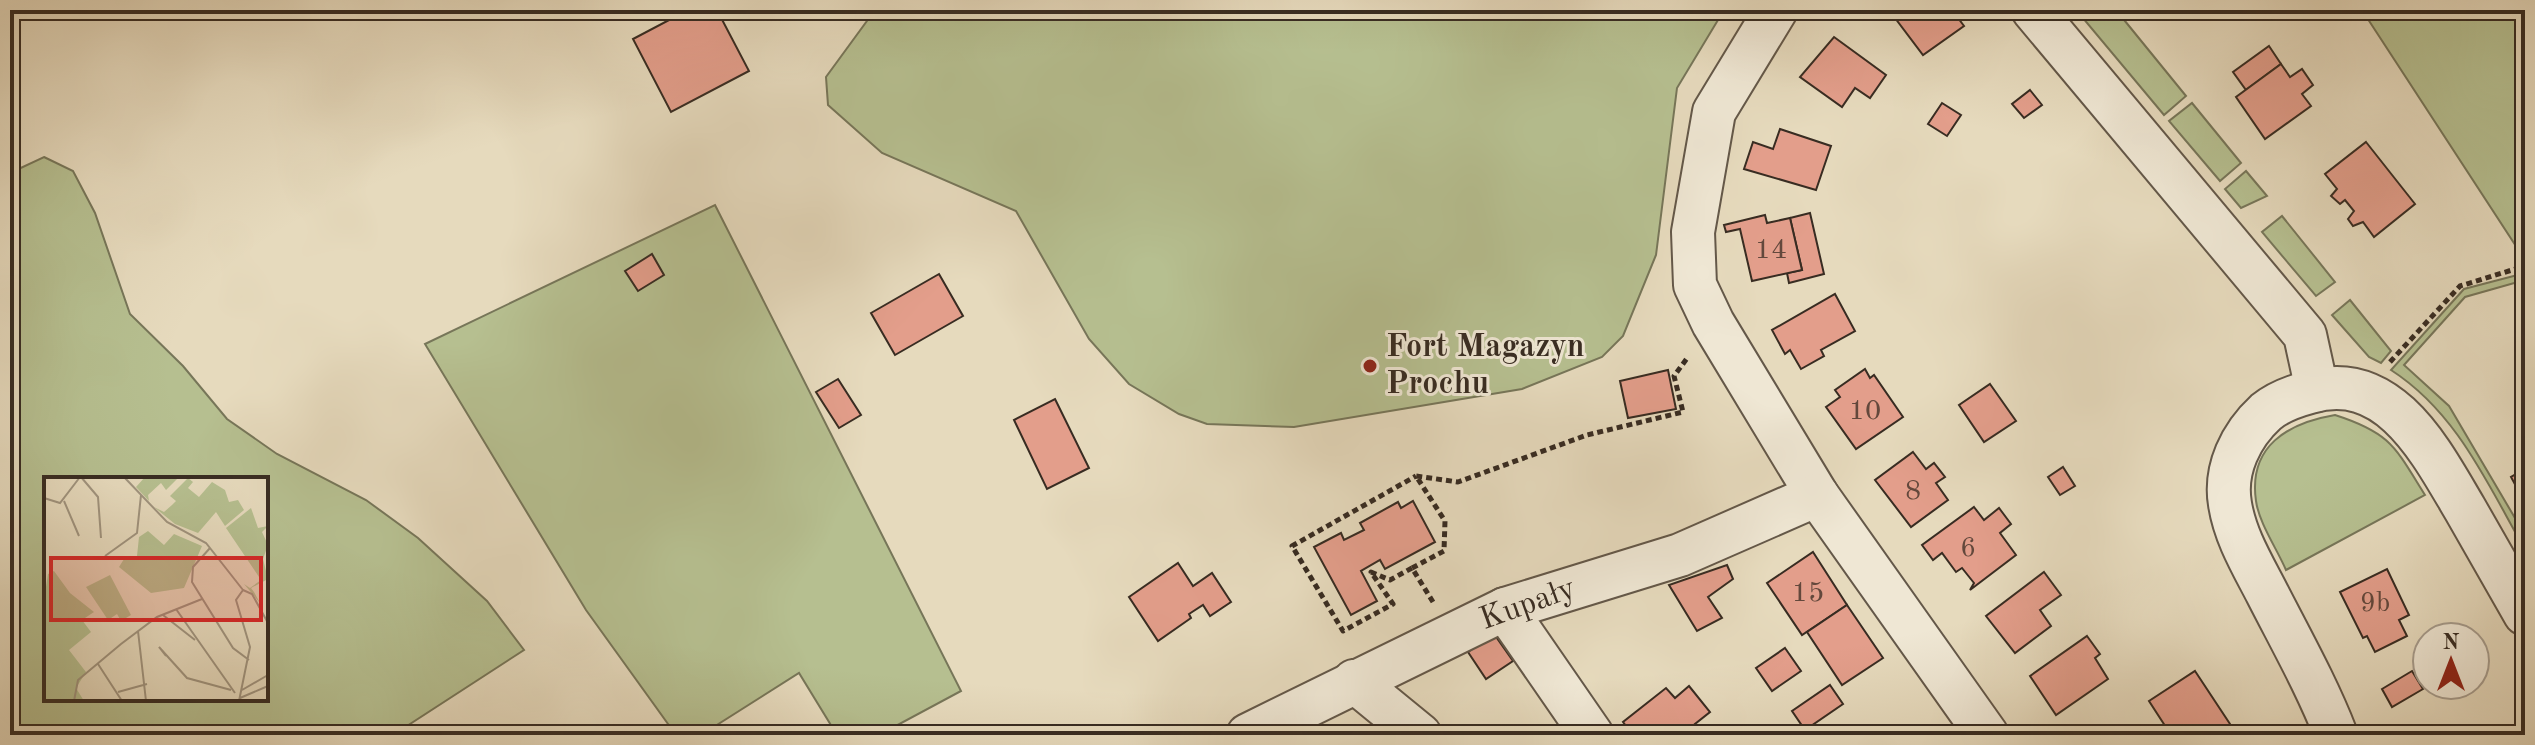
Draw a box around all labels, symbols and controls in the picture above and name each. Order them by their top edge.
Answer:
house number: 14 [1755,237,1787,265]
place label: Fort Magazyn Prochu [1386,332,1585,401]
marker: Fort Magazyn Prochu [1361,357,1379,375]
house number: 10 [1849,398,1881,426]
inset map [44,477,268,701]
house number: 8 [1905,478,1921,506]
house number: 6 [1960,535,1976,563]
street label: Kupały [1476,573,1580,637]
house number: 15 [1792,580,1824,608]
house number: 9b [2360,590,2390,618]
north arrow [2411,621,2491,701]
text: N [2443,632,2460,654]

